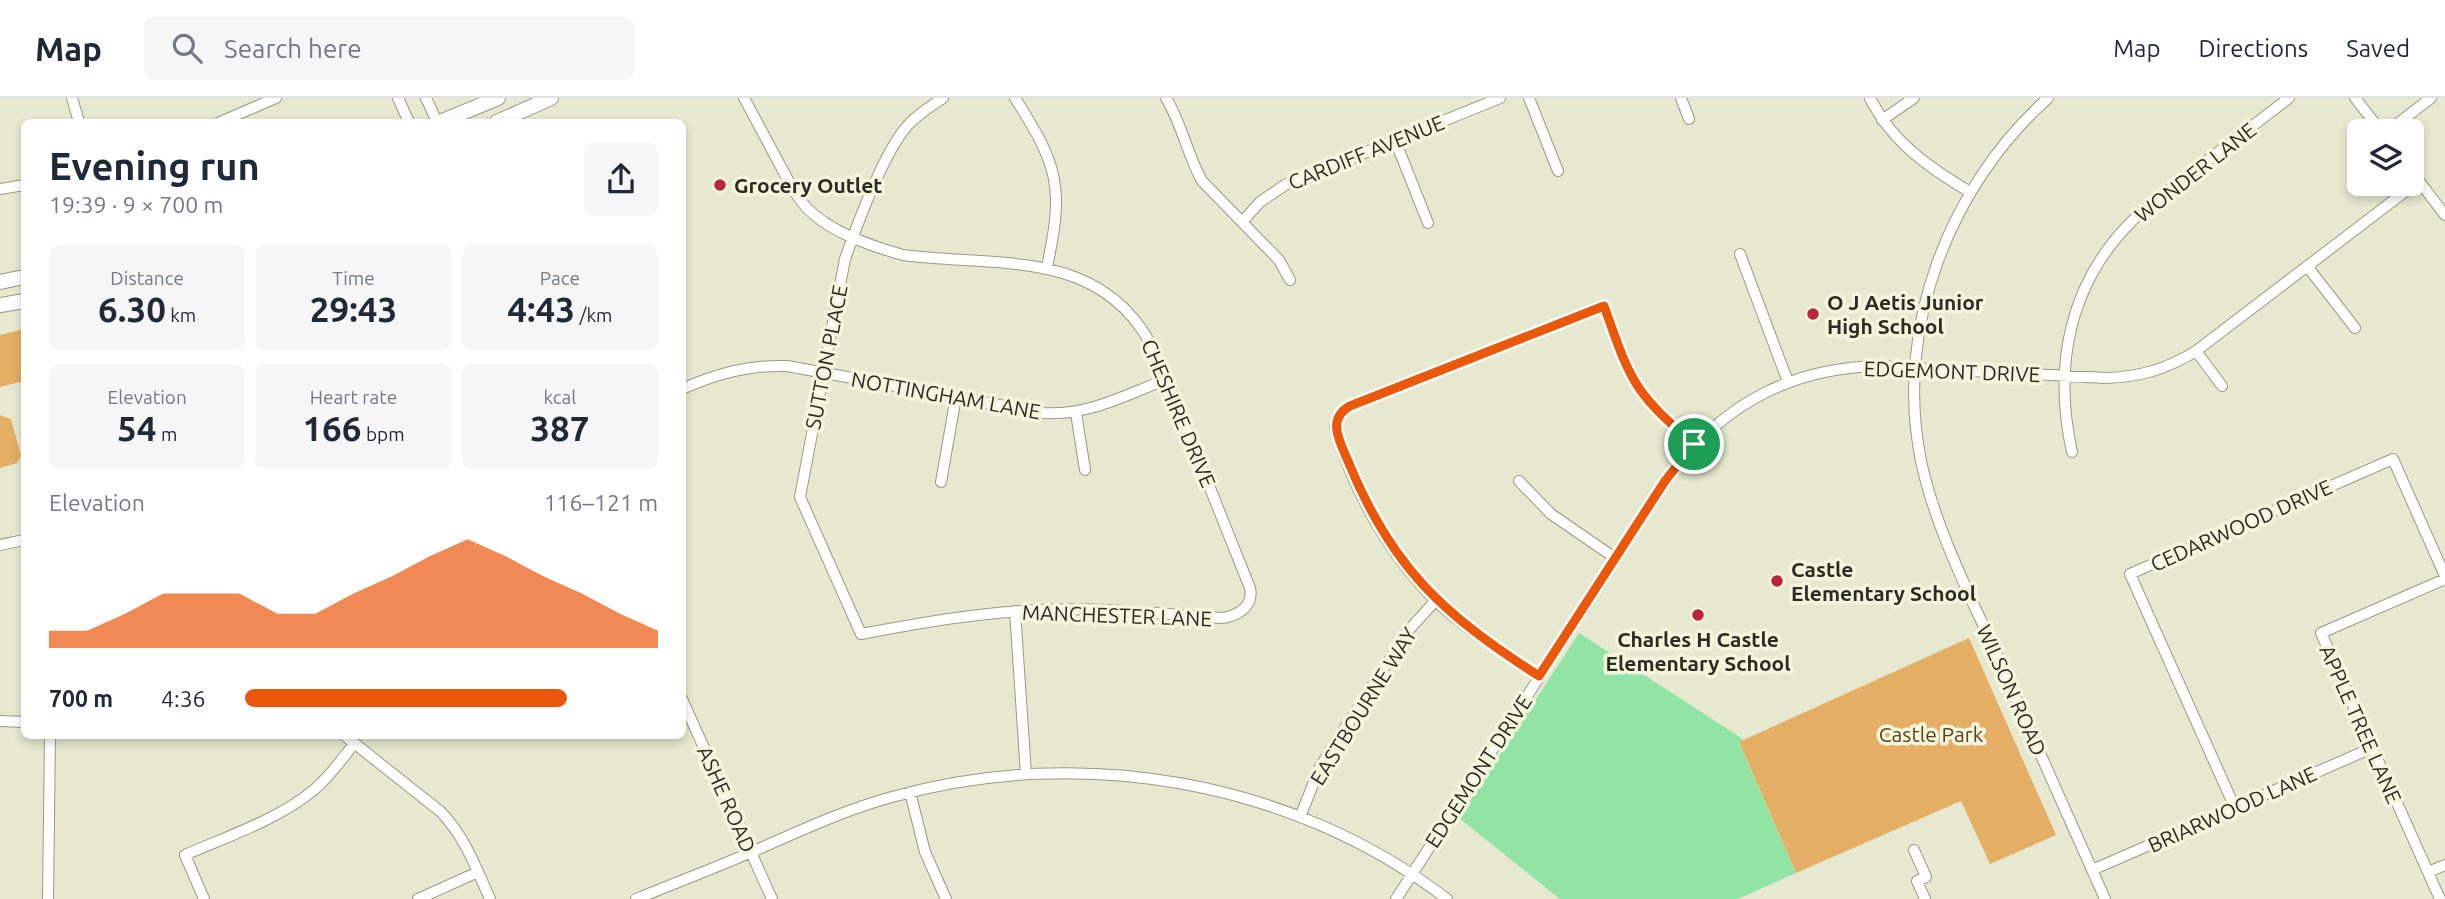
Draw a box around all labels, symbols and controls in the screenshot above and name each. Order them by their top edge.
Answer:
search box [144,17,634,80]
icon: search [168,29,206,67]
text: Map [35,30,102,67]
text: Search here [224,34,362,63]
text: Map [2113,35,2160,62]
text: Directions [2198,35,2308,62]
text: Saved [2346,35,2410,62]
street label: CARDIFF AVENUE [1285,110,1447,194]
street label: WONDER LANE [2130,117,2260,227]
map controls [2347,119,2424,196]
button: layers [2347,119,2424,196]
button: share [584,142,658,216]
text: Evening run [49,145,260,187]
place label: Grocery Outlet [734,173,882,197]
marker: Grocery Outlet [712,177,728,193]
text: 19:39 · 9 × 700 m [49,192,223,217]
text: Distance [110,267,184,289]
text: Time [332,267,375,289]
text: Pace [540,267,580,289]
street label: SUTTON PLACE [800,283,852,431]
text: 6.30 [98,289,166,329]
text: 29:43 [310,289,397,329]
text: 4:43 [507,289,575,329]
place label: O J Aetis Junior High School [1827,290,1984,338]
text: km [166,304,196,326]
text: /km [575,304,612,326]
marker: O J Aetis Junior High School [1805,306,1821,322]
street label: CHESHIRE DRIVE [1137,335,1221,491]
street label: EDGEMONT DRIVE [1863,356,2041,386]
street label: NOTTINGHAM LANE [849,366,1043,424]
text: Elevation [108,386,187,408]
text: Heart rate [310,386,397,408]
text: kcal [543,386,576,408]
text: 54 [117,408,157,448]
text: 166 [302,408,362,448]
text: 387 [530,408,589,448]
pin [1664,414,1724,474]
text: m [157,423,177,445]
text: bpm [362,423,405,445]
icon: arrive [1675,425,1713,463]
street label: CEDARWOOD DRIVE [2147,474,2335,576]
text: Elevation [49,490,145,515]
text: 116–121 m [544,490,658,515]
place label: Castle Elementary School [1791,557,1976,605]
marker: Castle Elementary School [1769,573,1785,589]
street label: MANCHESTER LANE [1022,600,1212,630]
marker: Charles H Castle Elementary School [1690,607,1706,623]
street label: WILSON ROAD [1972,621,2052,759]
street label: EASTBOURNE WAY [1305,623,1421,789]
place label: Charles H Castle Elementary School [1605,627,1791,675]
street label: APPLE TREE LANE [2315,641,2407,807]
text: 700 m [49,686,113,711]
text: 4:36 [161,686,206,711]
street label: EDGEMONT DRIVE [1420,690,1536,852]
park label: Castle Park [1879,722,1984,746]
street label: ASHE ROAD [693,742,761,856]
street label: BRIARWOOD LANE [2144,761,2320,857]

